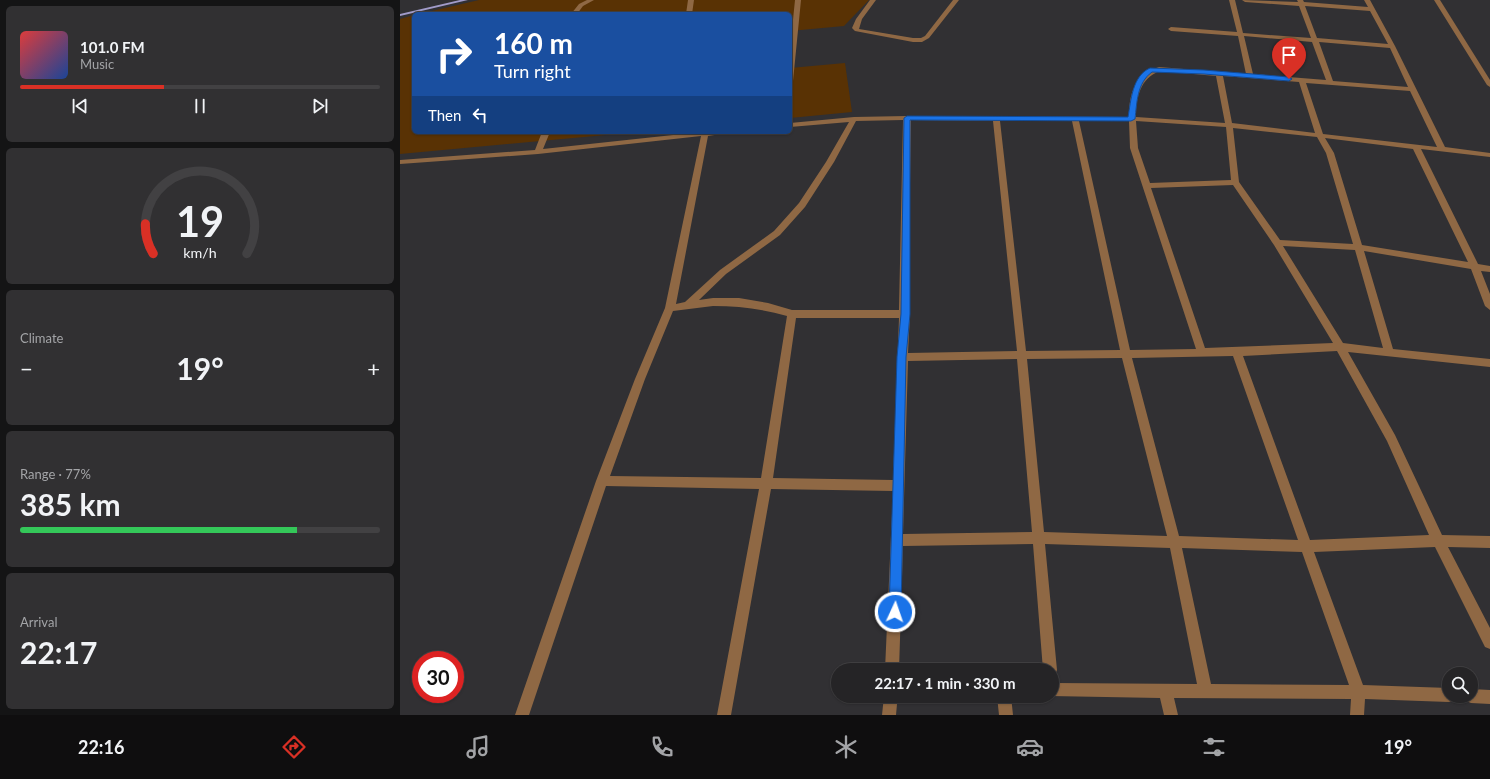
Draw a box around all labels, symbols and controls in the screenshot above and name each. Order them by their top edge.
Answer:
text: 160 m [494,26,573,60]
icon: right [428,28,480,80]
text: 101.0 FM [80,38,145,56]
pin [1272,38,1306,79]
icon: arrive [1278,44,1300,66]
text: Music [80,56,114,72]
text: Turn right [494,60,571,82]
icon: previous [69,95,91,117]
icon: pause [189,95,211,117]
icon: next [309,95,331,117]
icon: left [469,104,491,126]
text: Then [428,106,461,124]
text: 19 [176,195,224,245]
text: km/h [183,243,217,260]
text: Climate [20,330,63,346]
text: 19° [176,350,224,386]
text: − [20,355,33,382]
text: + [367,355,380,382]
text: Range · 77% [20,466,91,482]
text: 385 km [20,486,121,522]
position arrow [874,591,916,633]
text: Arrival [20,614,57,630]
text: 22:17 [20,634,97,670]
speed limit sign: 30 [412,651,464,703]
map controls [1442,667,1478,703]
button: search [1442,667,1478,703]
text: 22:17 · 1 min · 330 m [875,674,1015,692]
icon: directions [280,733,308,761]
icon: music [464,733,492,761]
icon: phone [648,733,676,761]
icon: climate [832,733,860,761]
icon: car [1016,733,1044,761]
icon: filters [1200,733,1228,761]
text: 22:16 [78,736,124,758]
text: 19° [1384,736,1412,758]

